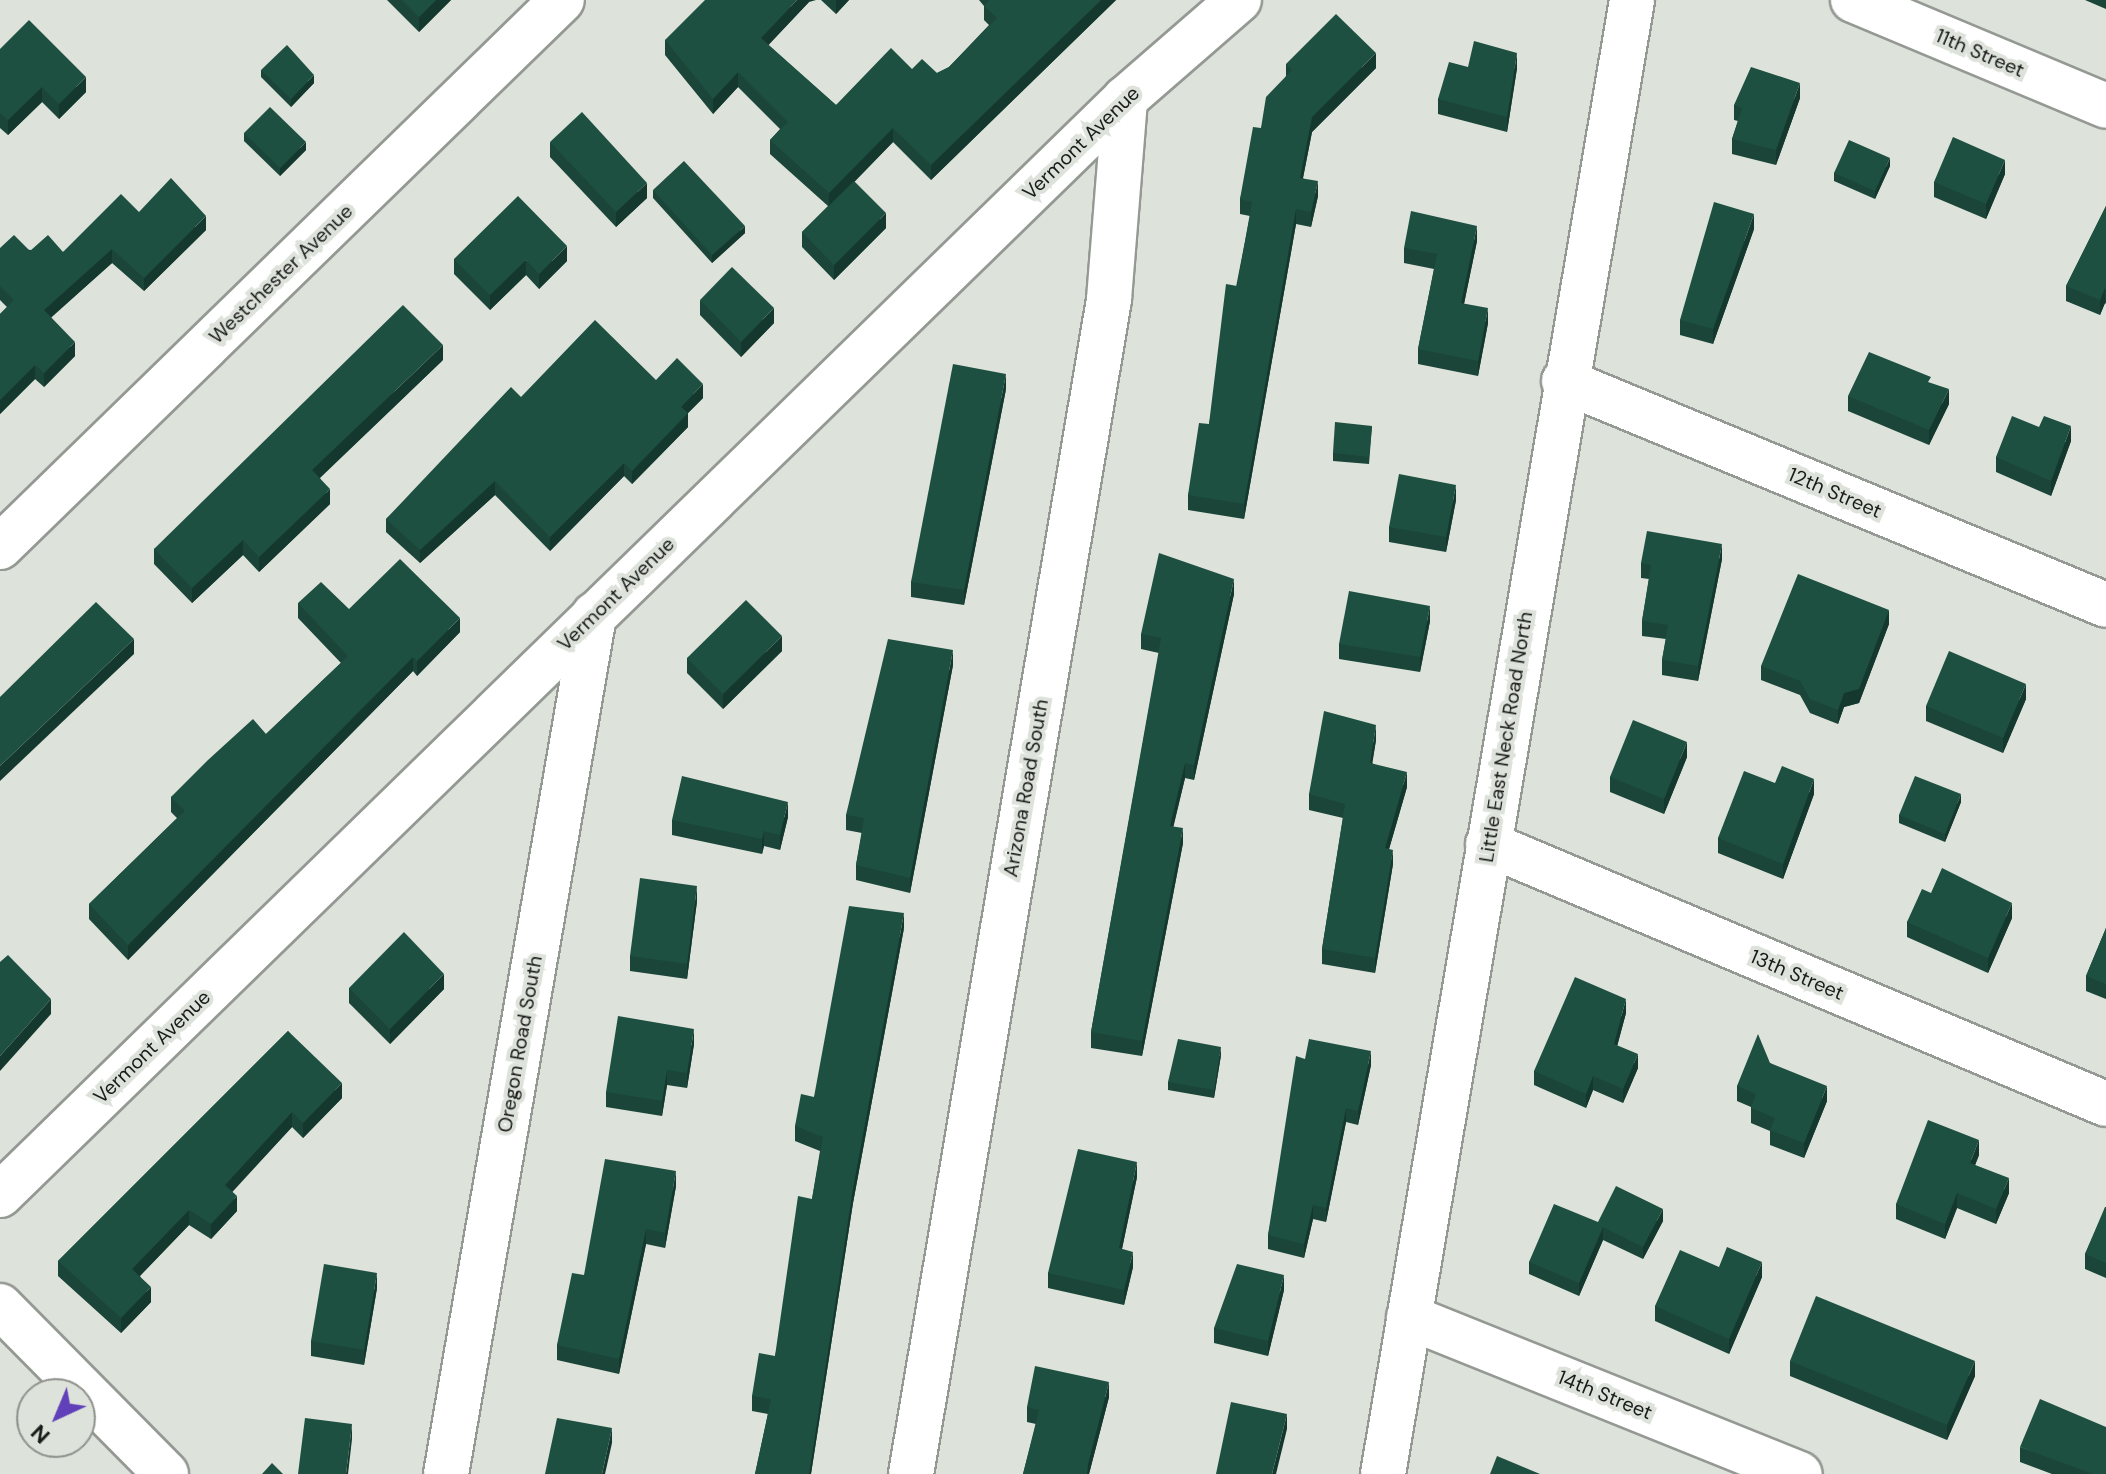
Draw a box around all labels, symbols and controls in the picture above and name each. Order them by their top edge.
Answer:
street label: 11th Street [1932,24,2028,82]
street label: Vermont Avenue [1018,81,1144,205]
street label: Westchester Avenue [204,199,358,349]
street label: 12th Street [1785,463,1885,523]
street label: Vermont Avenue [553,532,679,656]
street label: Little East Neck Road North [1474,610,1538,864]
street label: Arizona Road South [999,697,1053,879]
street label: 13th Street [1747,945,1847,1005]
street label: Oregon Road South [493,954,547,1134]
street label: Vermont Avenue [89,985,215,1109]
street label: 14th Street [1554,1365,1656,1425]
north arrow [16,1378,96,1458]
text: N [25,1418,56,1450]

